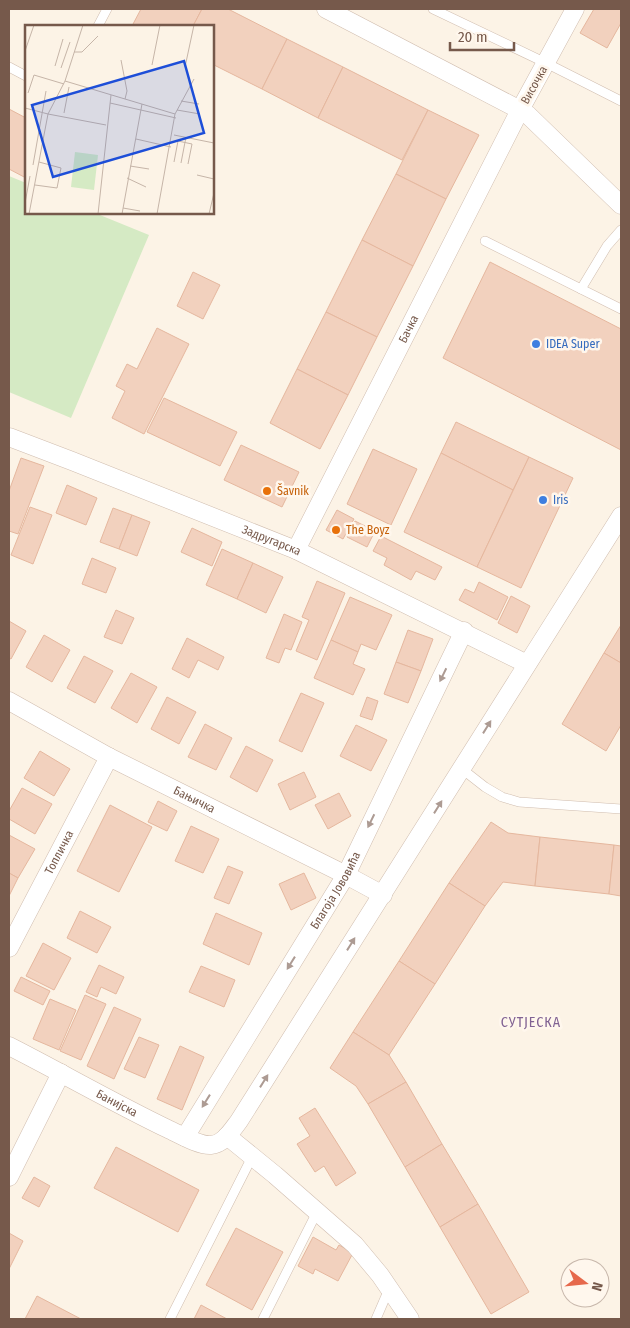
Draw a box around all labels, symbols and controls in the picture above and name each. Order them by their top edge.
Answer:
scale bar [450,20,514,52]
inset map [25,25,214,214]
text: 20 m [458,28,488,46]
street label: Височка [518,63,550,107]
street label: Бачка [396,313,421,345]
place label: IDEA Super [546,337,600,351]
marker: IDEA Super [530,338,542,350]
place label: Šavnik [277,483,309,498]
marker: Šavnik [261,485,273,497]
place label: Iris [553,493,568,507]
marker: Iris [537,494,549,506]
street label: Задругарска [240,522,303,558]
place label: The Boyz [346,523,390,537]
marker: The Boyz [330,524,342,536]
one-way arrow [438,668,446,682]
one-way arrow [483,721,492,734]
street label: Бањичка [171,783,218,816]
one-way arrow [433,800,443,813]
one-way arrow [367,814,376,829]
street label: Топличка [42,828,76,877]
street label: Благоја Јововића [307,849,363,932]
one-way arrow [347,937,356,951]
one-way arrow [287,956,296,969]
district label: СУТЈЕСКА [501,1014,561,1031]
one-way arrow [260,1075,269,1088]
street label: Банијска [94,1086,140,1120]
one-way arrow [202,1095,211,1108]
north arrow [560,1258,610,1308]
text: N [588,1280,606,1293]

